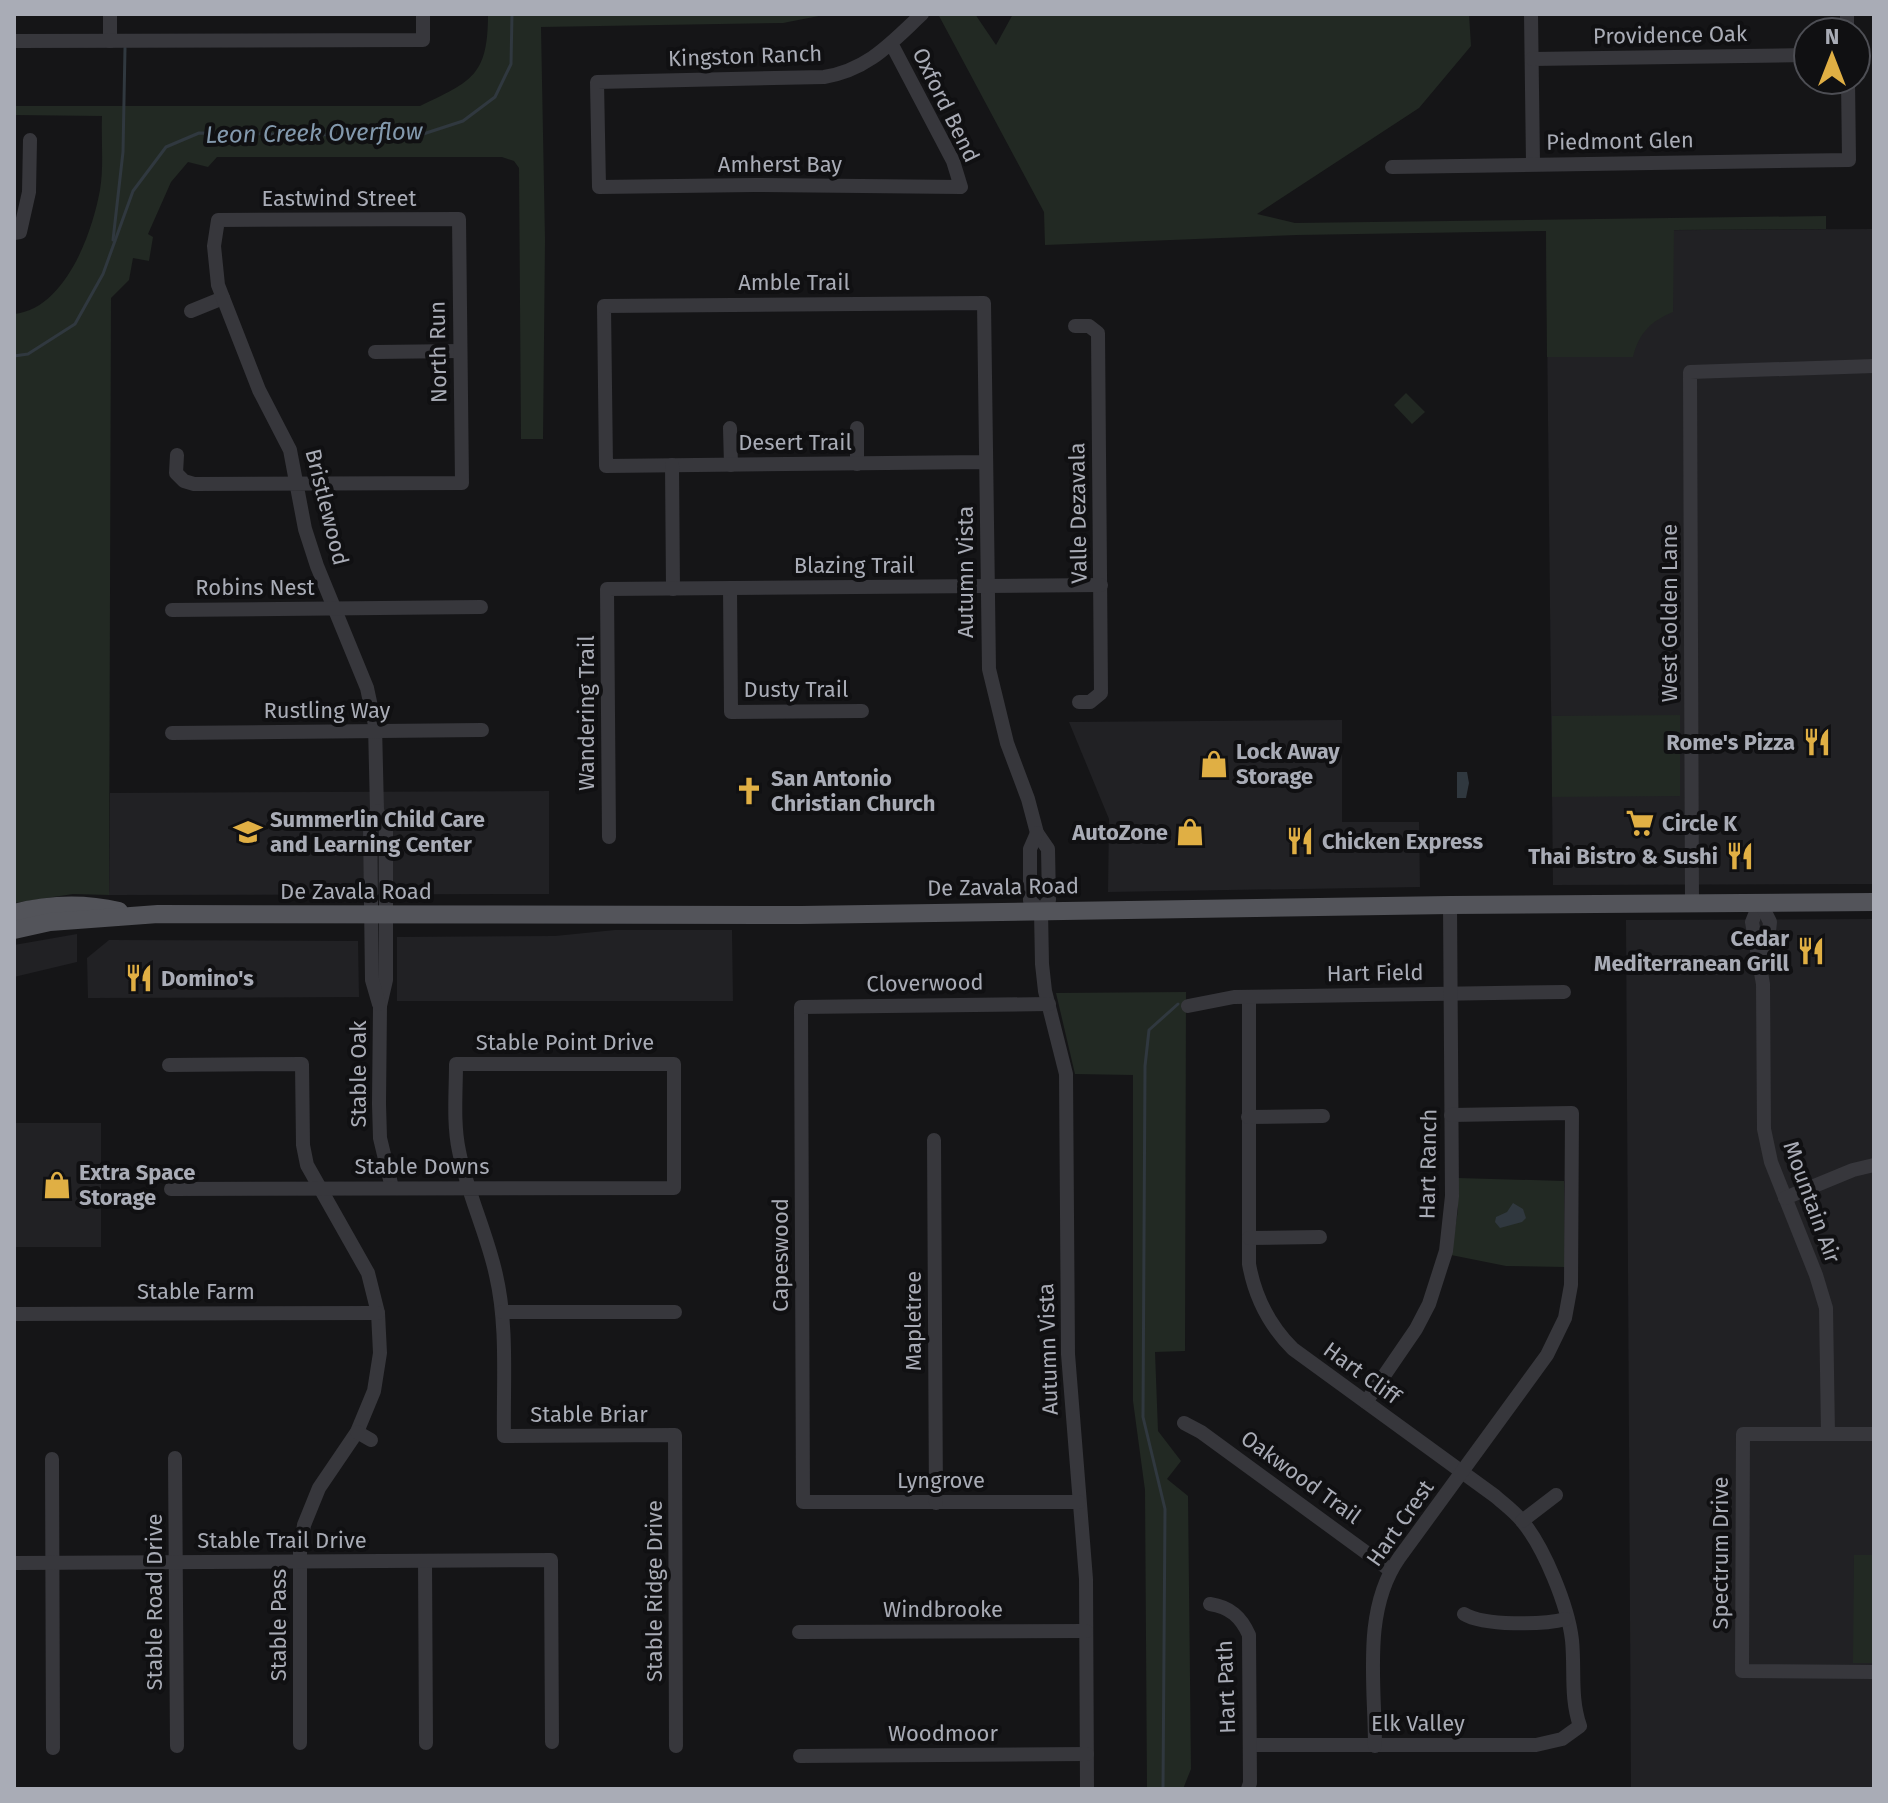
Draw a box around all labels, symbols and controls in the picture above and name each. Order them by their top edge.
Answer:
north arrow [1792,16,1872,96]
street label: Providence Oak [1593,20,1748,50]
text: N [1825,23,1839,50]
street label: Kingston Ranch [667,40,823,72]
street label: Oxford Bend [907,43,985,167]
water label: Leon Creek Overflow [205,117,424,149]
street label: Piedmont Glen [1546,126,1694,156]
street label: Amherst Bay [718,151,842,178]
street label: Eastwind Street [261,185,417,212]
street label: Amble Trail [738,269,850,296]
street label: North Run [424,301,452,403]
street label: Desert Trail [738,429,852,456]
street label: Valle Dezavala [1063,442,1093,584]
street label: Bristlewood [300,446,354,568]
street label: Autumn Vista [952,506,979,638]
street label: West Golden Lane [1656,524,1683,702]
street label: Blazing Trail [794,552,914,579]
street label: Robins Nest [195,574,315,601]
street label: Wandering Trail [573,635,600,791]
street label: Dusty Trail [744,676,848,703]
street label: Rustling Way [264,697,391,724]
restaurant icon: Rome's Pizza [1802,727,1832,757]
place label: Rome's Pizza [1666,729,1795,756]
place label: Lock Away Storage [1236,738,1340,790]
shop icon: Lock Away Storage [1199,749,1229,779]
place label: San Antonio Christian Church [771,765,936,817]
church icon: San Antonio Christian Church [734,776,764,806]
place label: Summerlin Child Care and Learning Center [270,806,485,858]
supermarket icon: Circle K [1625,808,1655,838]
place label: Circle K [1662,810,1738,837]
school or university icon: Summerlin Child Care and Learning Center [233,817,263,847]
shop icon: AutoZone [1175,817,1205,847]
place label: AutoZone [1071,819,1168,846]
restaurant icon: Chicken Express [1285,826,1315,856]
place label: Chicken Express [1322,828,1484,855]
restaurant icon: Thai Bistro & Sushi [1725,841,1755,871]
place label: Thai Bistro & Sushi [1528,843,1718,870]
street label: De Zavala Road [927,872,1079,902]
street label: De Zavala Road [280,878,432,905]
place label: Cedar Mediterranean Grill [1594,925,1789,977]
restaurant icon: Cedar Mediterranean Grill [1796,936,1826,966]
street label: Hart Field [1326,959,1424,987]
restaurant icon: Domino's [124,963,154,993]
place label: Domino's [161,965,254,992]
street label: Cloverwood [866,968,984,998]
street label: Stable Oak [345,1020,372,1128]
street label: Stable Point Drive [476,1029,654,1056]
street label: Hart Ranch [1414,1108,1442,1220]
street label: Mountain Air [1777,1137,1847,1267]
street label: Stable Downs [355,1153,489,1180]
place label: Extra Space Storage [79,1159,195,1211]
shop icon: Extra Space Storage [42,1170,72,1200]
street label: Capeswood [767,1198,794,1312]
street label: Mapletree [900,1271,927,1371]
street label: Stable Farm [137,1278,255,1305]
street label: Autumn Vista [1032,1282,1064,1416]
street label: Hart Cliff [1318,1336,1407,1411]
street label: Stable Briar [530,1401,648,1428]
street label: Oakwood Trail [1236,1424,1366,1530]
street label: Lyngrove [897,1467,985,1494]
street label: Hart Crest [1360,1475,1440,1571]
street label: Spectrum Drive [1707,1476,1734,1630]
street label: Stable Ridge Drive [641,1500,668,1682]
street label: Stable Road Drive [141,1513,168,1691]
street label: Stable Trail Drive [197,1527,367,1554]
street label: Stable Pass [265,1569,292,1681]
street label: Windbrooke [883,1596,1003,1623]
street label: Hart Path [1211,1640,1241,1734]
street label: Elk Valley [1371,1710,1465,1737]
street label: Woodmoor [888,1720,998,1747]

